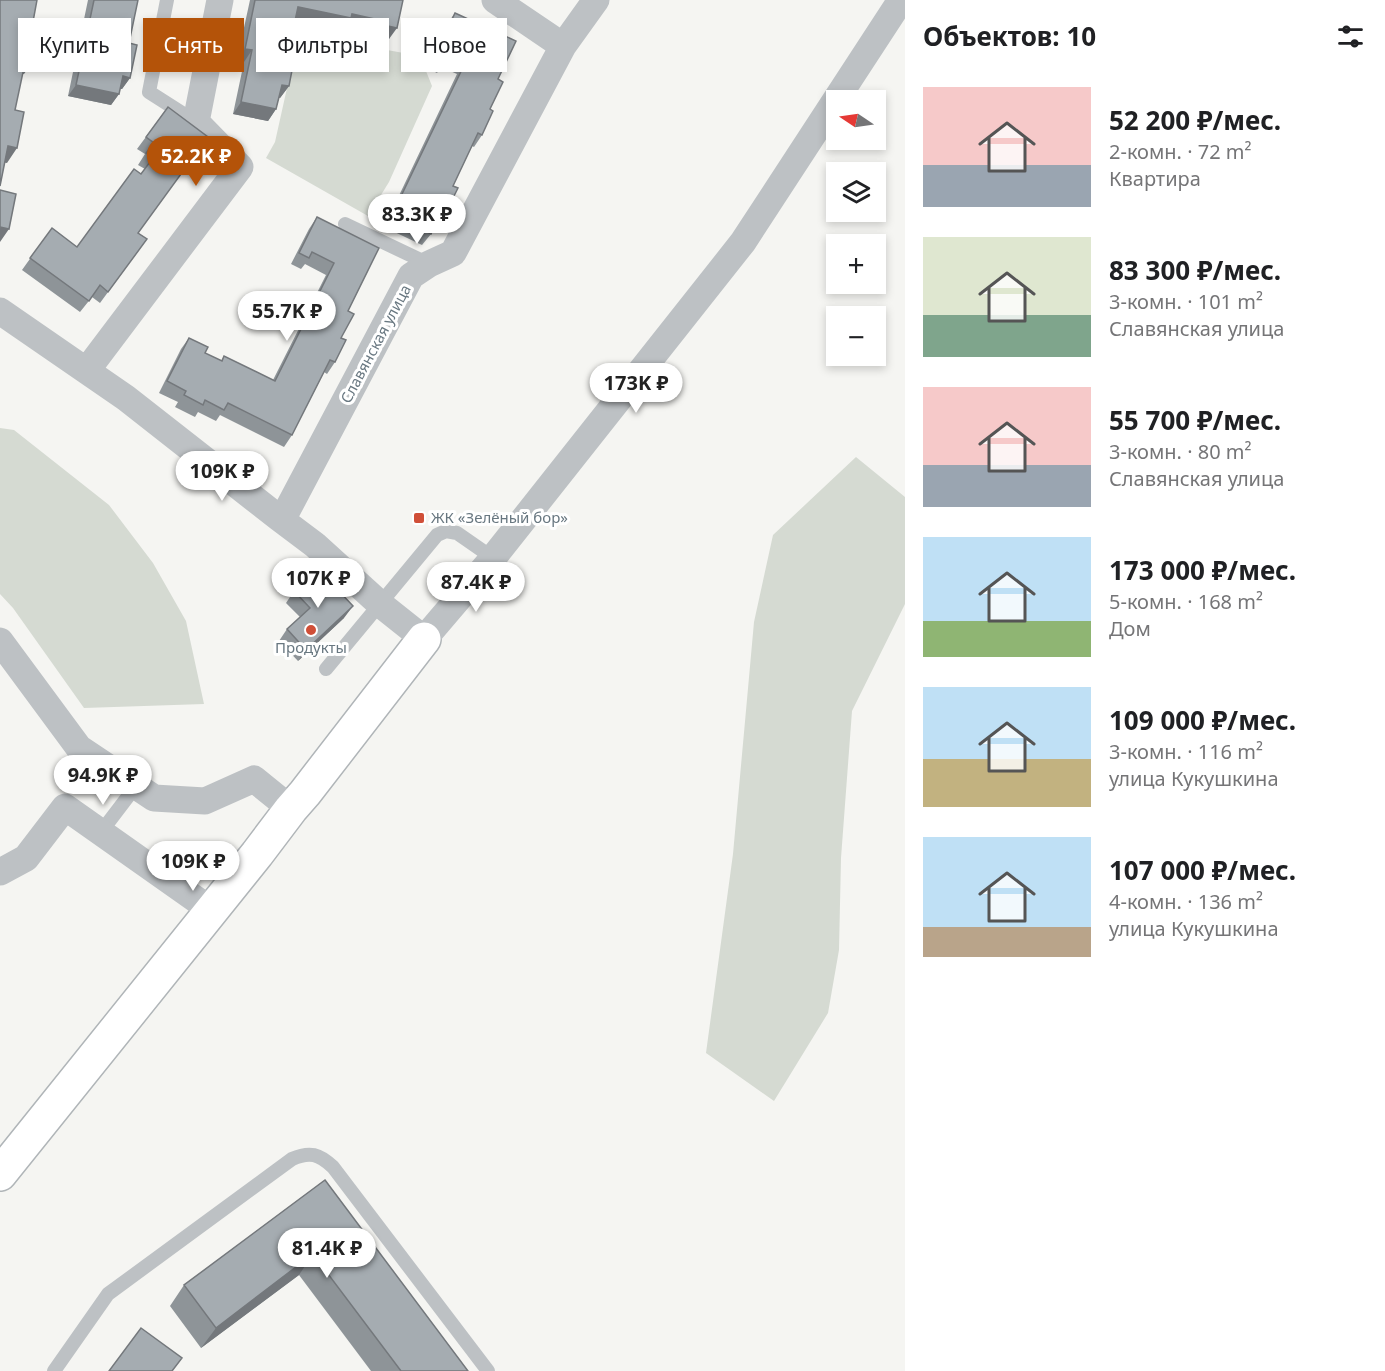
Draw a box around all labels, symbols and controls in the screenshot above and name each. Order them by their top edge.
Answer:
chip: Купить [18,18,131,72]
chip: Снять [143,18,244,72]
chip: Фильтры [256,18,389,72]
chip: Новое [401,18,507,72]
text: Объектов: 10 [923,18,1096,54]
icon: filters [1334,20,1367,53]
north arrow [826,90,886,150]
map controls [826,90,886,366]
text: 52 200 ₽/мес. [1109,102,1281,138]
icon: home [971,111,1043,183]
pin: 52.2K ₽ [141,136,251,187]
text: 2-комн. · 72 m² [1109,138,1252,165]
text: 52.2K ₽ [161,142,231,169]
button: layers [826,162,886,222]
text: Квартира [1109,165,1201,192]
pin: 83.3K ₽ [362,194,472,245]
text: 83.3K ₽ [382,200,452,227]
button: + [826,234,886,294]
text: 83 300 ₽/мес. [1109,252,1281,288]
icon: home [971,261,1043,333]
street label: Славянская улица [335,281,415,406]
text: 3-комн. · 101 m² [1109,288,1263,315]
pin: 55.7K ₽ [232,291,342,342]
text: 55.7K ₽ [252,297,322,324]
button: − [826,306,886,366]
text: Славянская улица [1109,315,1284,342]
pin: 173K ₽ [587,363,685,414]
text: 173K ₽ [604,369,668,396]
text: 55 700 ₽/мес. [1109,402,1281,438]
icon: home [971,411,1043,483]
text: 3-комн. · 80 m² [1109,438,1252,465]
pin: 109K ₽ [173,451,271,502]
text: 109K ₽ [190,457,254,484]
text: Славянская улица [1109,465,1284,492]
place label: ЖК «Зелёный бор» [431,507,568,527]
marker: ЖК «Зелёный бор» [412,511,426,525]
text: 173 000 ₽/мес. [1109,552,1296,588]
pin: 107K ₽ [269,558,367,609]
icon: home [971,561,1043,633]
pin: 87.4K ₽ [421,562,531,613]
text: 107K ₽ [286,564,350,591]
text: 87.4K ₽ [441,568,511,595]
text: 5-комн. · 168 m² [1109,588,1263,615]
text: Дом [1109,615,1151,642]
marker: Продукты [304,623,318,637]
place label: Продукты [275,637,347,657]
text: 109 000 ₽/мес. [1109,702,1296,738]
icon: home [971,711,1043,783]
text: 3-комн. · 116 m² [1109,738,1263,765]
pin: 94.9K ₽ [48,755,158,806]
text: 94.9K ₽ [68,761,138,788]
text: улица Кукушкина [1109,765,1279,792]
pin: 109K ₽ [144,841,242,892]
text: 109K ₽ [161,847,225,874]
text: 107 000 ₽/мес. [1109,852,1296,888]
icon: home [971,861,1043,933]
text: 4-комн. · 136 m² [1109,888,1263,915]
text: улица Кукушкина [1109,915,1279,942]
pin: 81.4K ₽ [272,1228,382,1279]
text: 81.4K ₽ [292,1234,362,1261]

